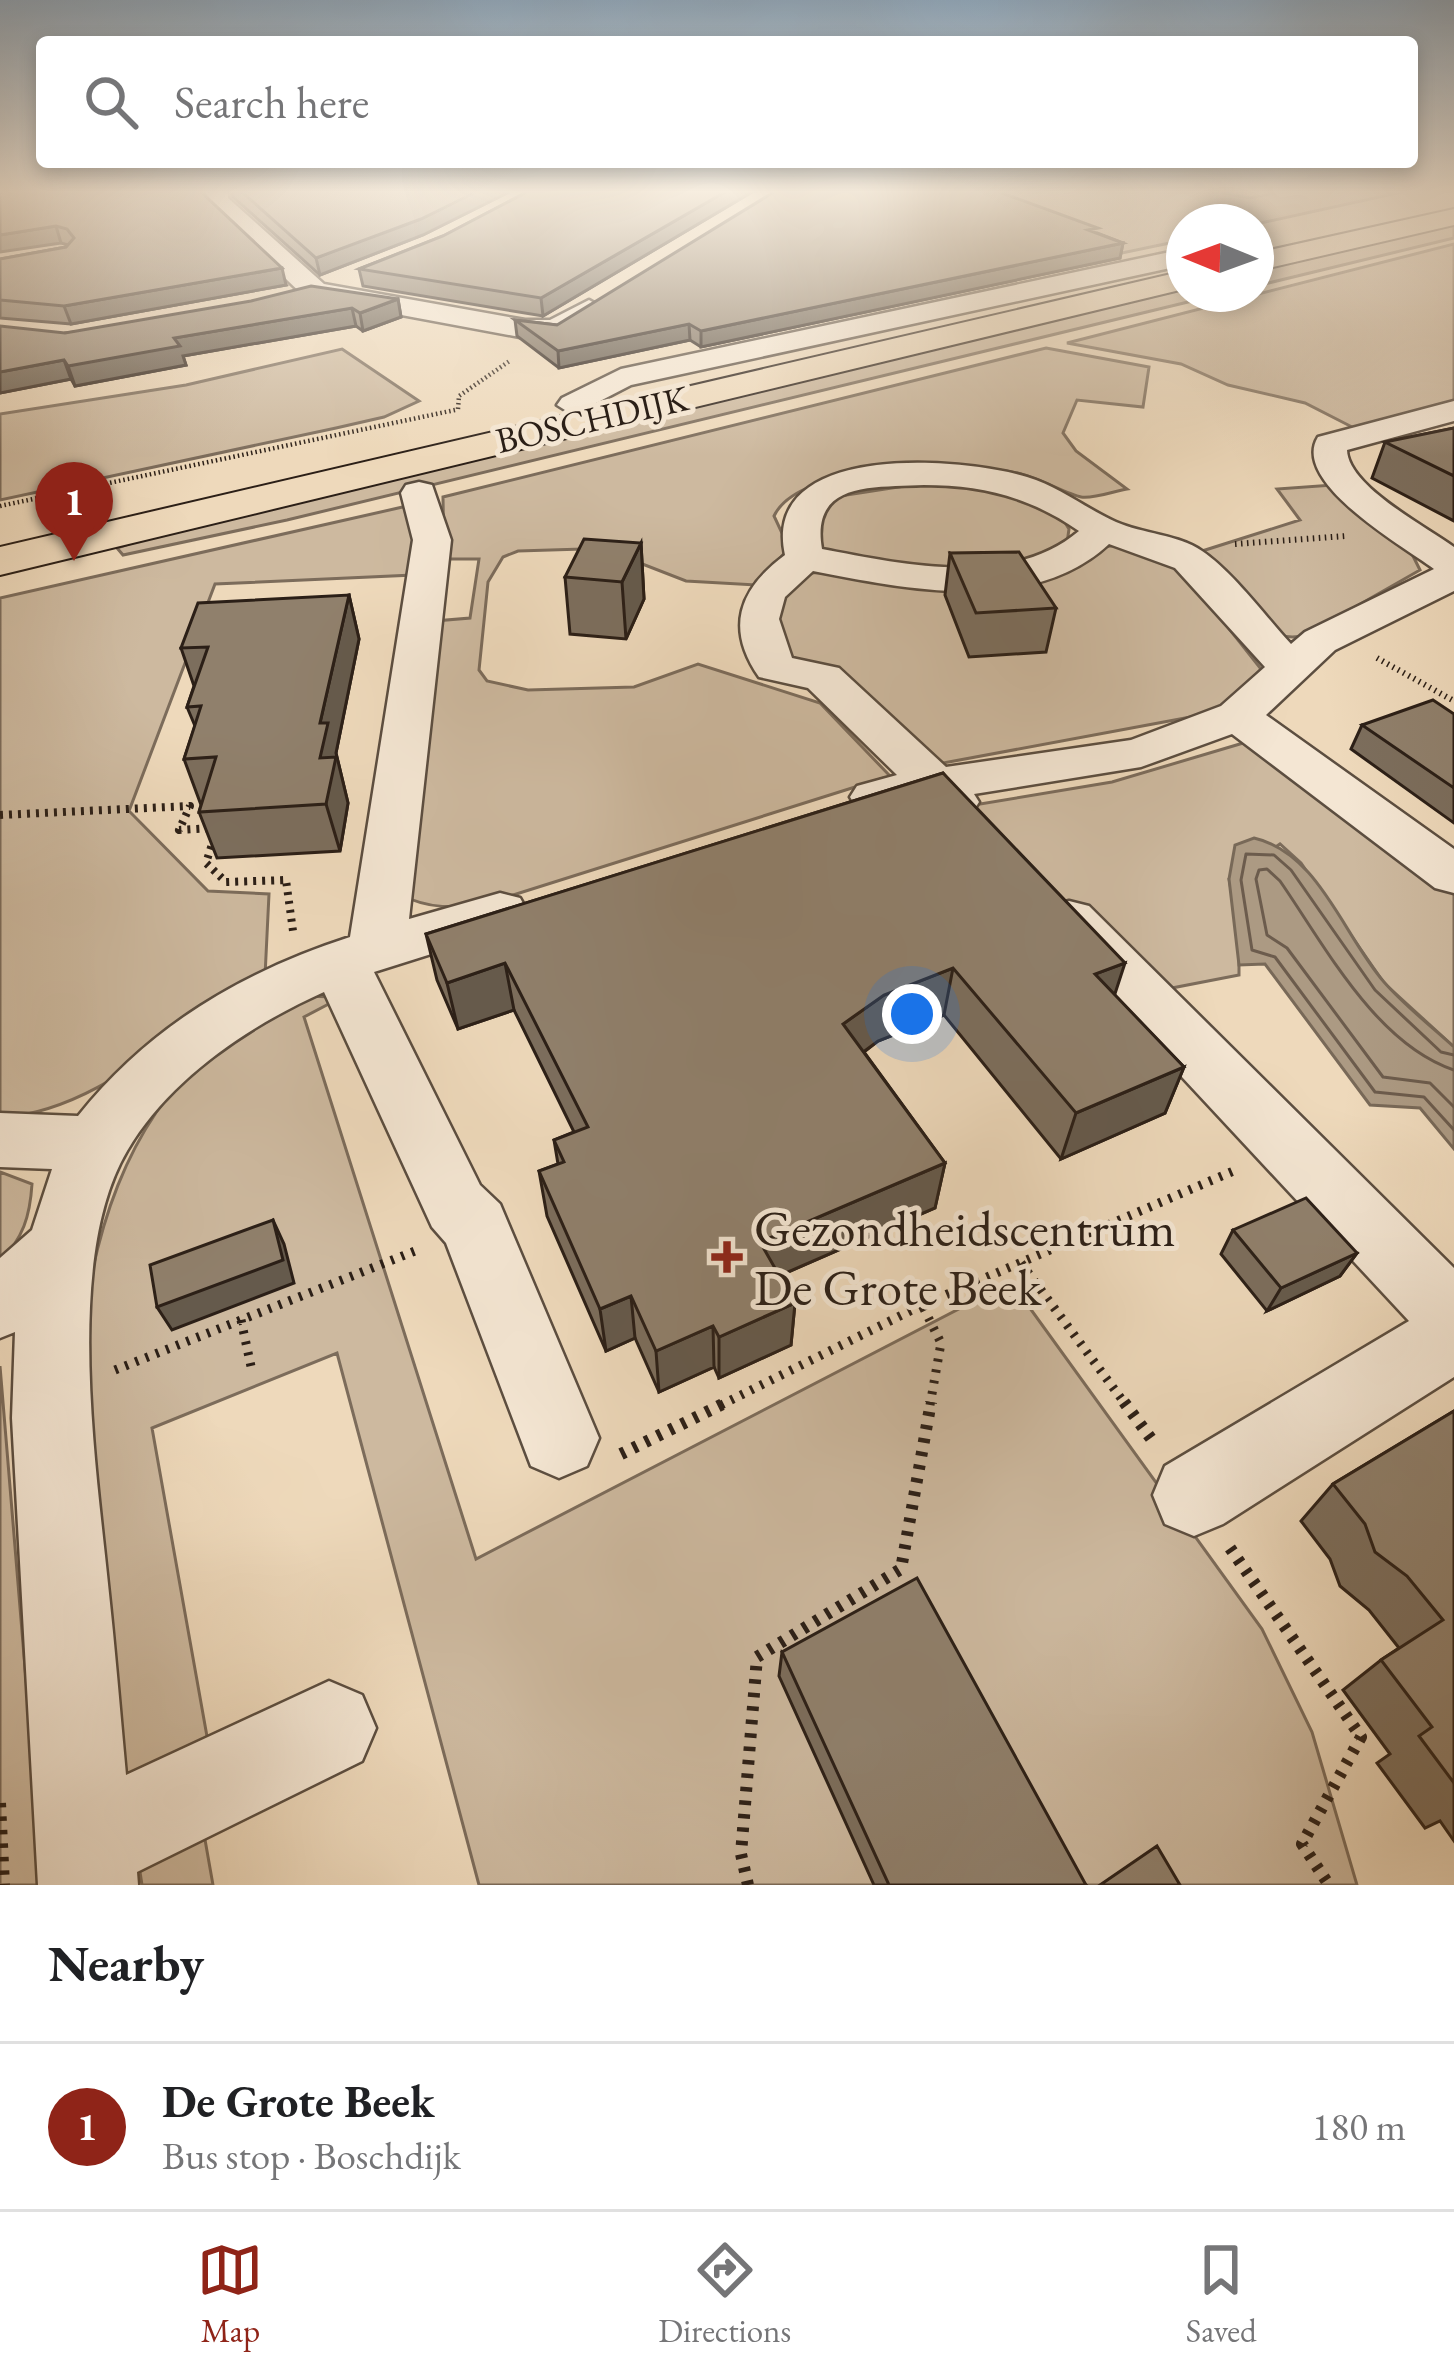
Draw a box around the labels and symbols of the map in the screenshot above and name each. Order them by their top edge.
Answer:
north arrow [1166,204,1274,312]
street label: BOSCHDIJK [491,374,693,464]
pin: 1 [35,462,113,561]
your location [882,984,942,1044]
place label: Gezondheidscentrum De Grote Beek [754,1195,1175,1320]
marker: Gezondheidscentrum De Grote Beek [711,1241,743,1273]

